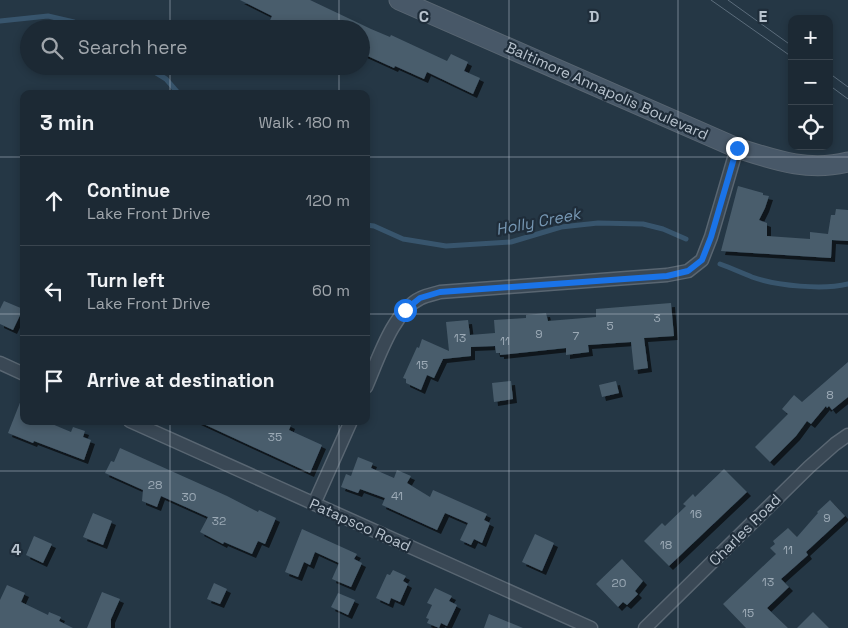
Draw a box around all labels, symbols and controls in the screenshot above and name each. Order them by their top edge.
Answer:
text: C [419,6,429,27]
text: D [589,6,599,27]
text: E [759,6,768,27]
map controls [788,15,833,150]
button: + [788,15,833,60]
search box [20,20,370,75]
icon: search [38,34,66,62]
text: Search here [78,35,188,60]
street label: Baltimore Annapolis Boulevard [503,37,711,144]
button: − [788,60,833,105]
button: locate [788,105,833,150]
text: 3 min [40,109,95,136]
text: Walk · 180 m [258,112,350,133]
route end [726,137,749,160]
text: Continue [87,178,170,203]
icon: ahead [40,187,68,215]
text: 120 m [306,190,350,211]
text: Lake Front Drive [87,203,210,224]
water label: Holly Creek [494,203,585,240]
text: Turn left [87,268,165,293]
icon: left [40,277,68,305]
text: 60 m [312,280,350,301]
text: Lake Front Drive [87,293,210,314]
route start [394,299,417,322]
house number: 3 [653,310,661,326]
house number: 5 [606,318,614,334]
house number: 9 [535,326,543,342]
house number: 7 [573,328,580,344]
house number: 13 [454,330,466,346]
house number: 11 [500,333,510,349]
house number: 15 [416,357,428,373]
icon: arrive [40,367,68,395]
text: Arrive at destination [87,368,275,393]
house number: 8 [826,387,834,403]
house number: 35 [268,429,282,445]
house number: 28 [148,477,162,493]
house number: 41 [391,488,403,504]
house number: 30 [182,489,196,505]
street label: Charles Road [705,490,785,570]
street label: Patapsco Road [307,494,414,555]
house number: 16 [690,506,702,522]
house number: 9 [823,510,831,526]
house number: 32 [212,513,226,529]
house number: 18 [660,537,672,553]
text: 4 [11,539,21,560]
house number: 11 [783,542,793,558]
house number: 13 [762,574,774,590]
house number: 20 [612,575,626,591]
house number: 15 [742,605,754,621]

